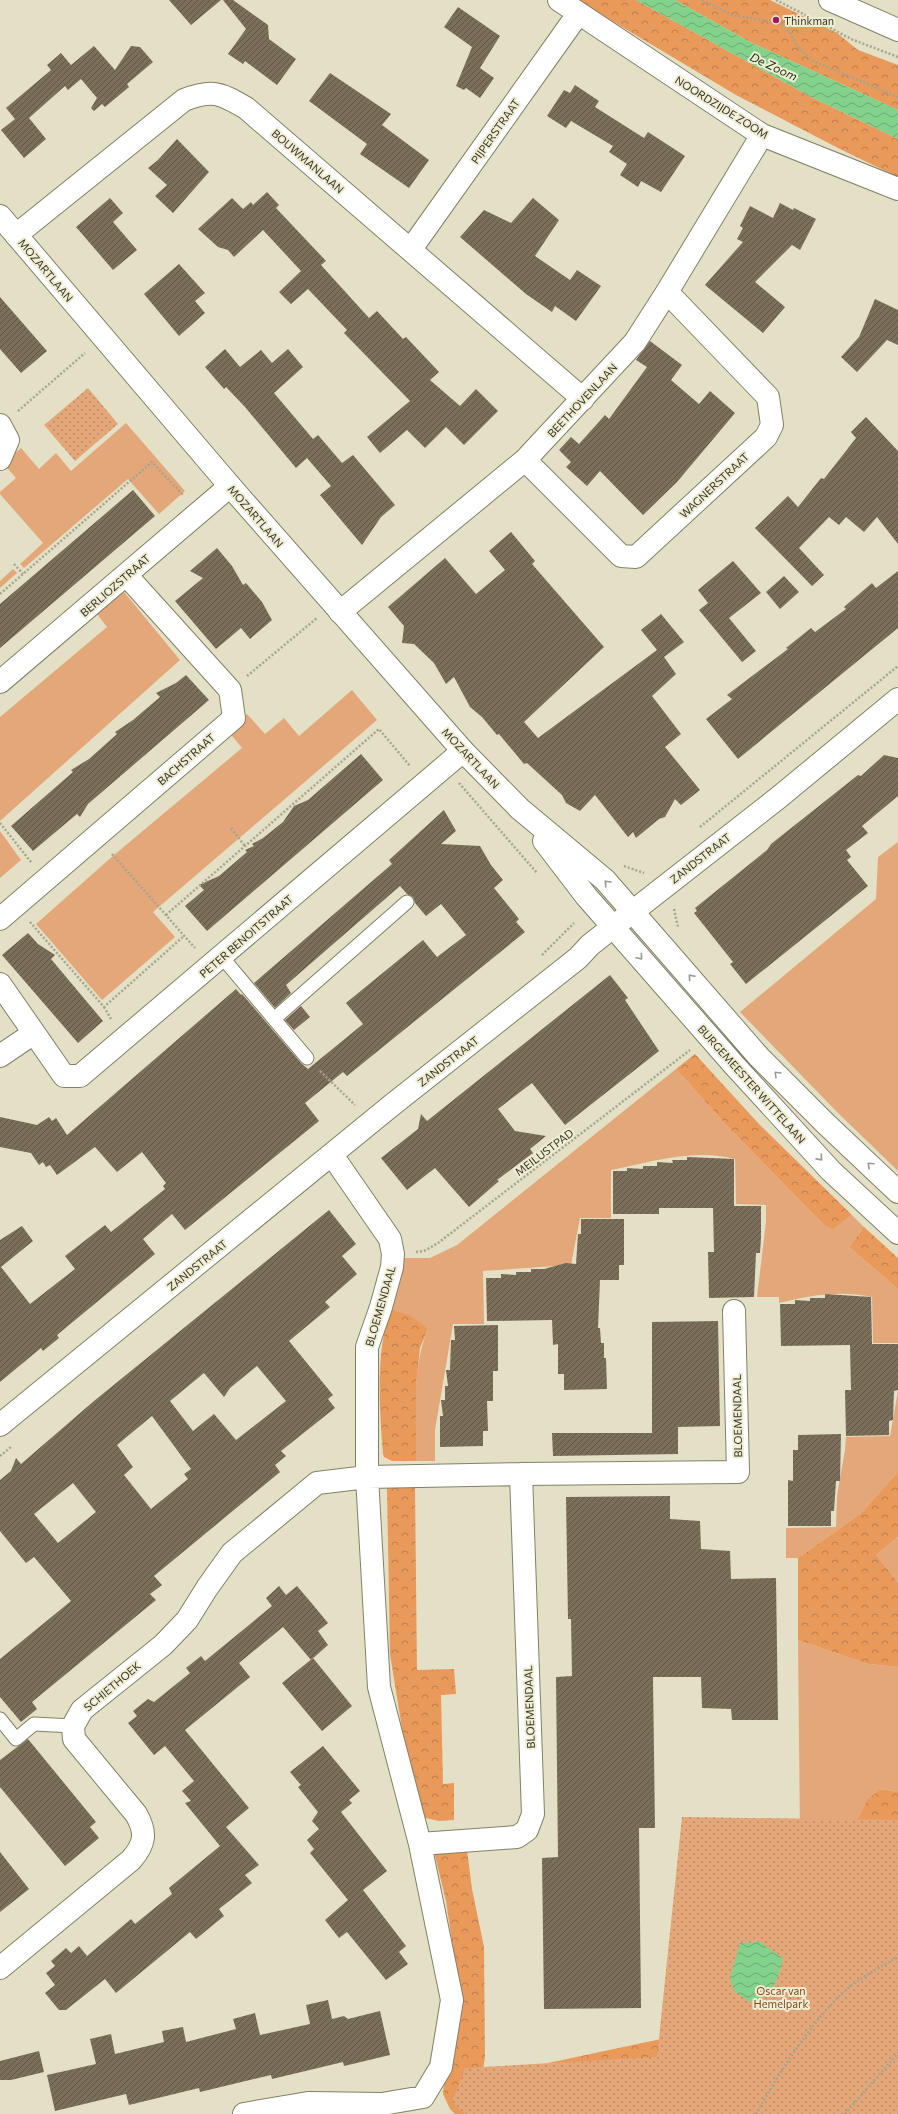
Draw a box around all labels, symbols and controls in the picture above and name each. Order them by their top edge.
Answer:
place label: Thinkman [784,14,834,27]
marker: Thinkman [771,15,781,25]
water label: De Zoom [748,49,800,83]
street label: NOORDZIJDE ZOOM [672,73,771,142]
street label: PIJPERSTRAAT [468,96,523,166]
street label: BOUWMANLAAN [269,126,347,196]
street label: MOZARTLAAN [16,236,76,304]
street label: BEETHOVENLAAN [544,360,620,440]
street label: WAGNERSTRAAT [677,450,751,520]
street label: MOZARTLAAN [225,482,287,550]
street label: BERLIOZSTRAAT [77,551,153,619]
street label: MOZARTLAAN [440,725,502,791]
street label: BACHSTRAAT [155,730,217,788]
street label: ZANDSTRAAT [667,830,733,886]
one-way arrow [605,880,612,888]
street label: PETER BENOITSTRAAT [197,892,295,980]
one-way arrow [635,952,643,960]
one-way arrow [689,974,696,981]
street label: BURGEMEESTER WITTELAAN [695,1022,809,1146]
street label: ZANDSTRAAT [415,1033,481,1089]
one-way arrow [774,1071,782,1079]
street label: MEILUSTPAD [512,1126,576,1178]
one-way arrow [815,1154,822,1161]
one-way arrow [867,1163,875,1170]
street label: ZANDSTRAAT [164,1237,230,1293]
street label: BLOEMENDAAL [362,1264,398,1348]
street label: BLOEMENDAAL [730,1374,744,1458]
street label: SCHIETHOEK [81,1658,143,1713]
street label: BLOEMENDAAL [521,1665,537,1749]
park label: Oscar van Hemelpark [754,1984,808,2010]

